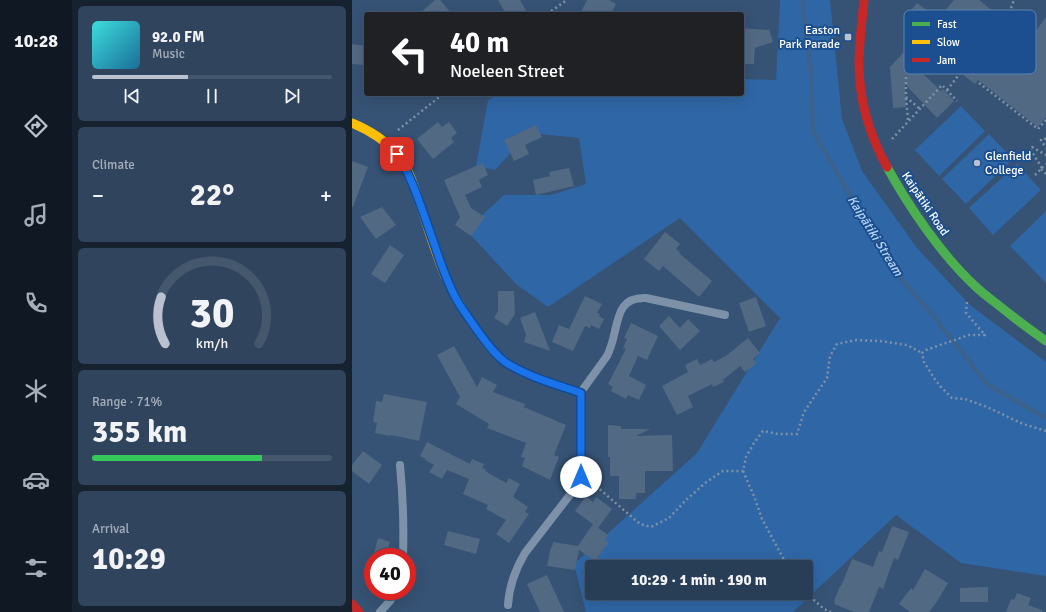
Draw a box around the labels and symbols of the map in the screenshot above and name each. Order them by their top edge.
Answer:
legend [904,10,1036,74]
text: Fast [937,18,957,31]
place label: Easton Park Parade [779,23,840,52]
marker: Easton Park Parade [843,32,853,42]
text: Slow [937,36,960,49]
text: Jam [937,54,956,67]
pin [380,137,414,171]
place label: Glenfield College [985,149,1031,178]
marker: Glenfield College [972,158,982,168]
street label: Kaipātiki Road [898,169,952,239]
water label: Kaipātiki Stream [844,193,906,280]
position arrow [560,456,602,498]
speed limit sign: 40 [364,548,416,600]

